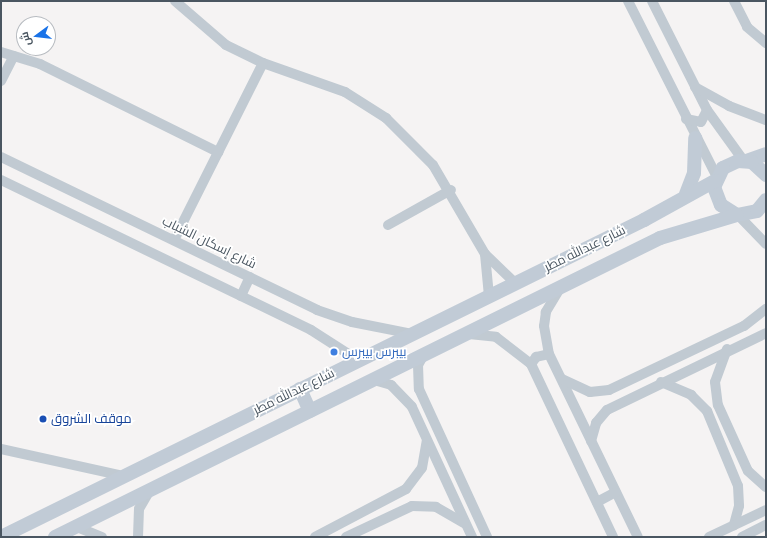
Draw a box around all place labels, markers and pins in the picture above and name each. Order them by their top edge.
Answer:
place label: بيبرس بيبرس [342,344,406,360]
marker: بيبرس بيبرس [329,347,339,357]
place label: موقف الشروق [51,411,132,427]
marker: موقف الشروق [38,414,48,424]

